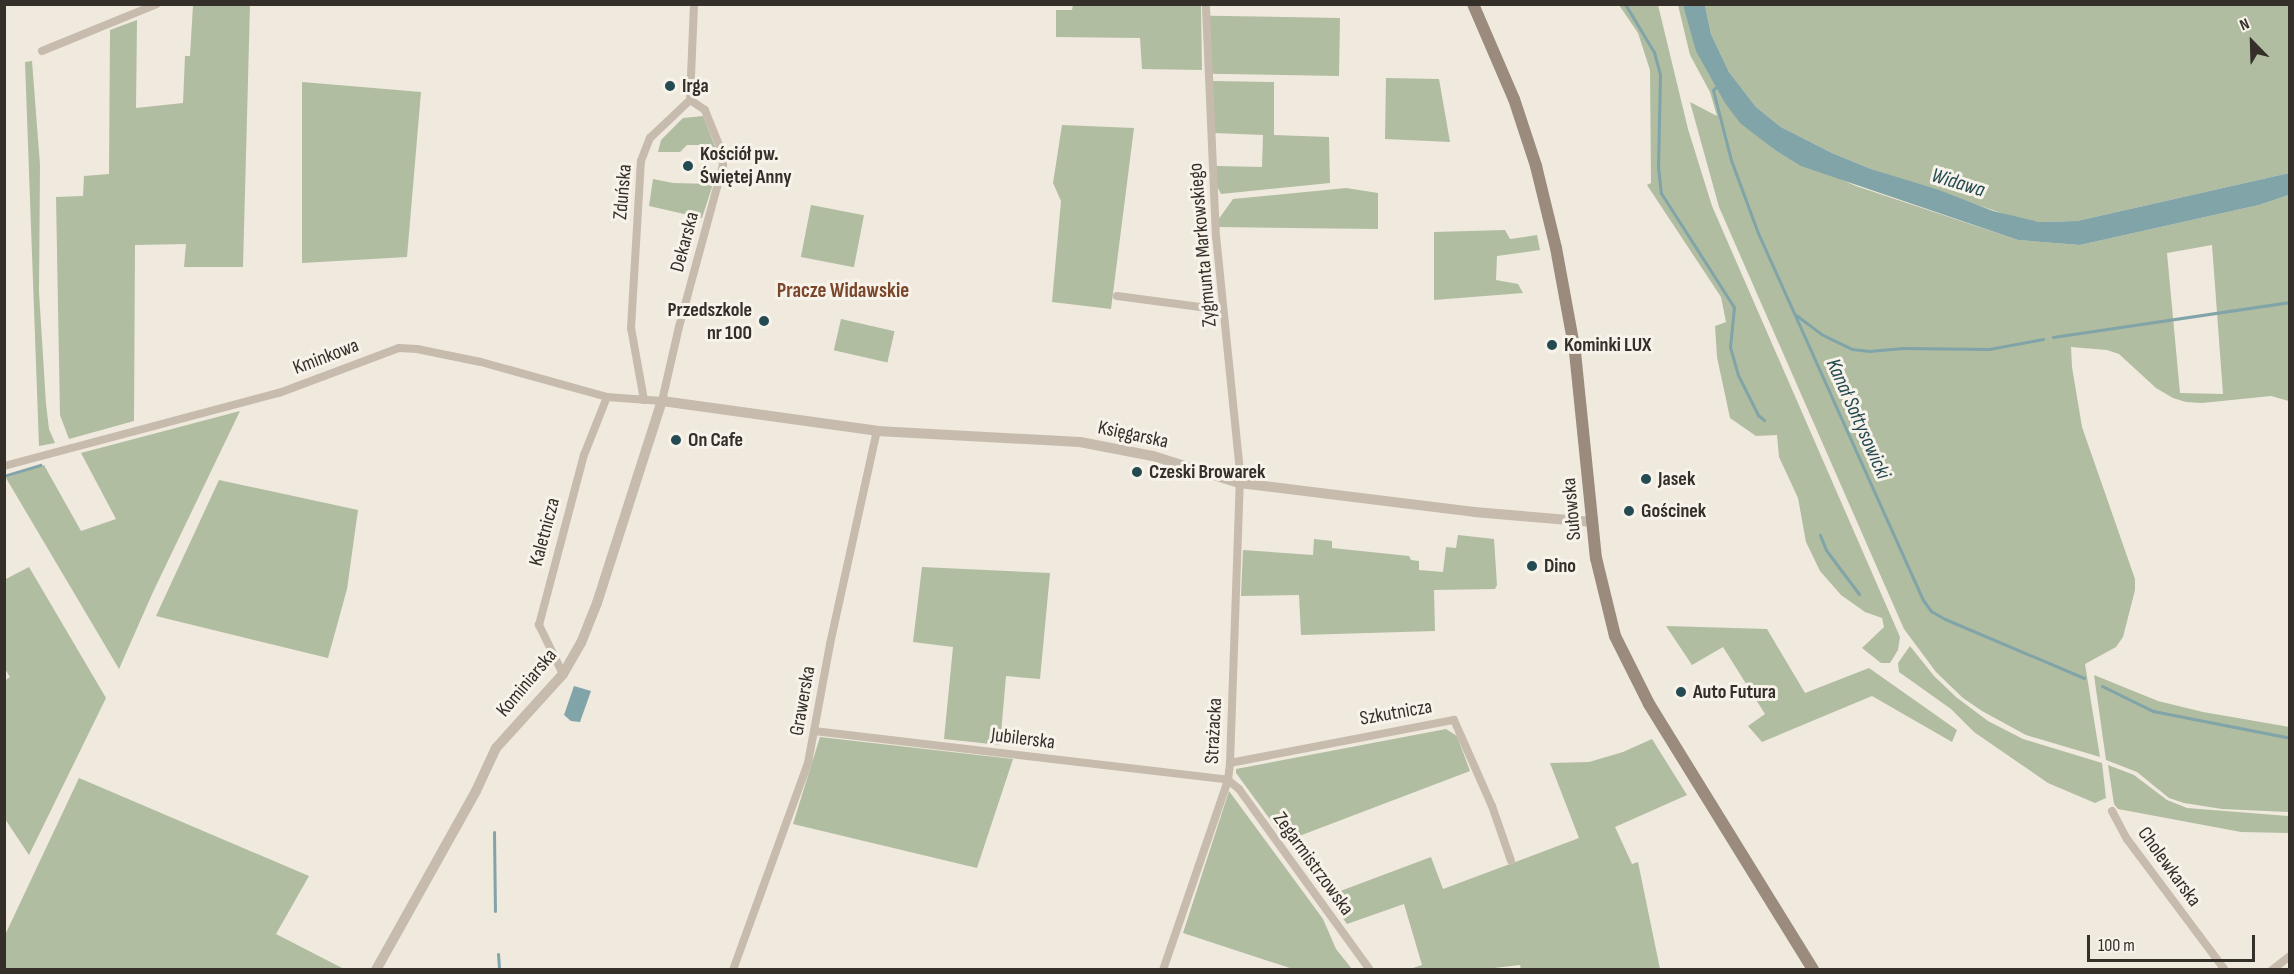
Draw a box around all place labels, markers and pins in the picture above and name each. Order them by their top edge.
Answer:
place label: Irga [682,74,709,98]
marker: Irga [663,79,677,93]
place label: Kościół pw. Świętej Anny [700,142,792,189]
marker: Kościół pw. Świętej Anny [681,159,695,173]
place label: Przedszkole nr 100 [668,298,752,345]
marker: Przedszkole nr 100 [757,314,771,328]
place label: Kominki LUX [1564,333,1651,357]
marker: Kominki LUX [1545,338,1559,352]
place label: On Cafe [688,428,743,452]
marker: On Cafe [669,433,683,447]
place label: Czeski Browarek [1149,460,1266,484]
marker: Czeski Browarek [1130,465,1144,479]
place label: Jasek [1658,467,1695,491]
marker: Jasek [1639,472,1653,486]
place label: Gościnek [1641,499,1706,523]
marker: Gościnek [1622,504,1636,518]
place label: Dino [1544,554,1576,578]
marker: Dino [1525,559,1539,573]
place label: Auto Futura [1693,680,1776,704]
marker: Auto Futura [1674,685,1688,699]

